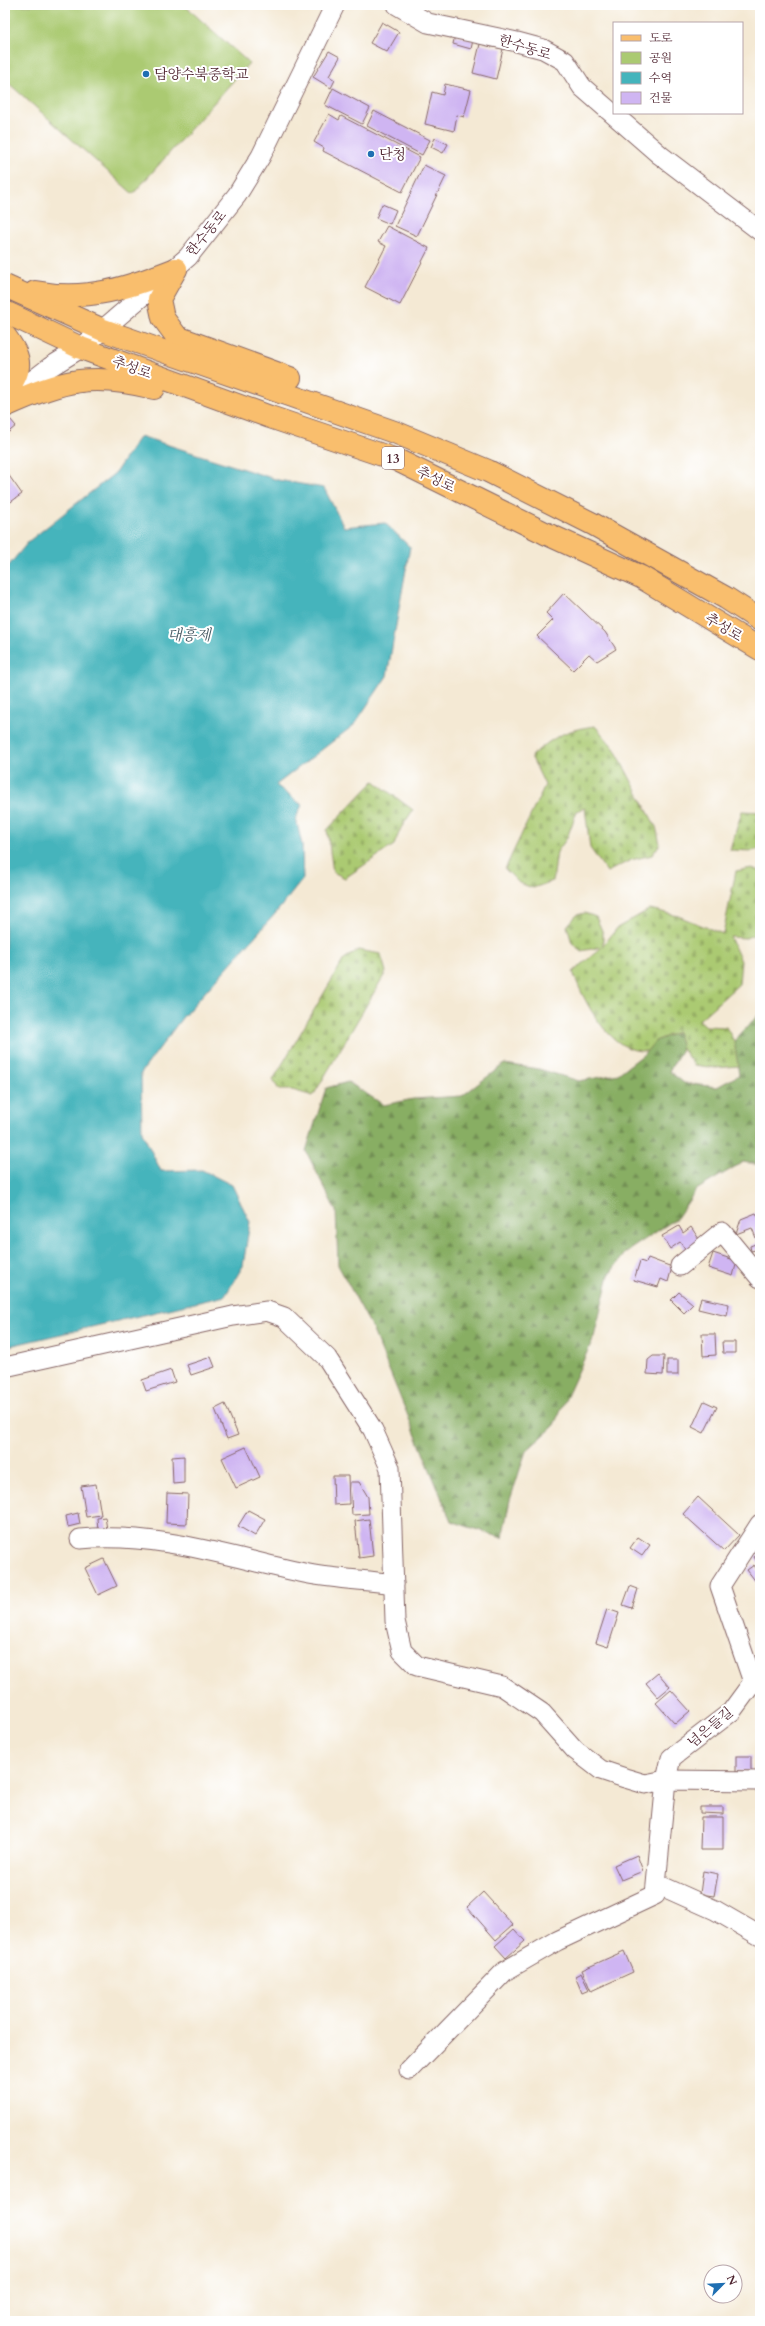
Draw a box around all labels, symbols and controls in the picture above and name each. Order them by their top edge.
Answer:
legend [613,22,743,114]
street label: 한수동로 [496,30,554,65]
text: 도로 [649,30,673,46]
text: 공원 [649,50,672,66]
place label: 담양수북중학교 [154,65,249,84]
marker: 담양수북중학교 [141,69,151,79]
text: 수역 [649,70,672,86]
text: 건물 [649,90,673,106]
place label: 단청 [379,145,406,164]
marker: 단청 [366,149,376,159]
street label: 한수동로 [182,206,231,260]
street label: 추성로 [110,352,155,383]
road number: 13 [382,447,404,469]
street label: 추성로 [413,462,459,497]
street label: 추성로 [701,609,746,646]
water label: 대흥제 [167,625,212,645]
street label: 넘은들길 [683,1703,737,1752]
north arrow [703,2264,743,2304]
text: N [723,2273,741,2288]

